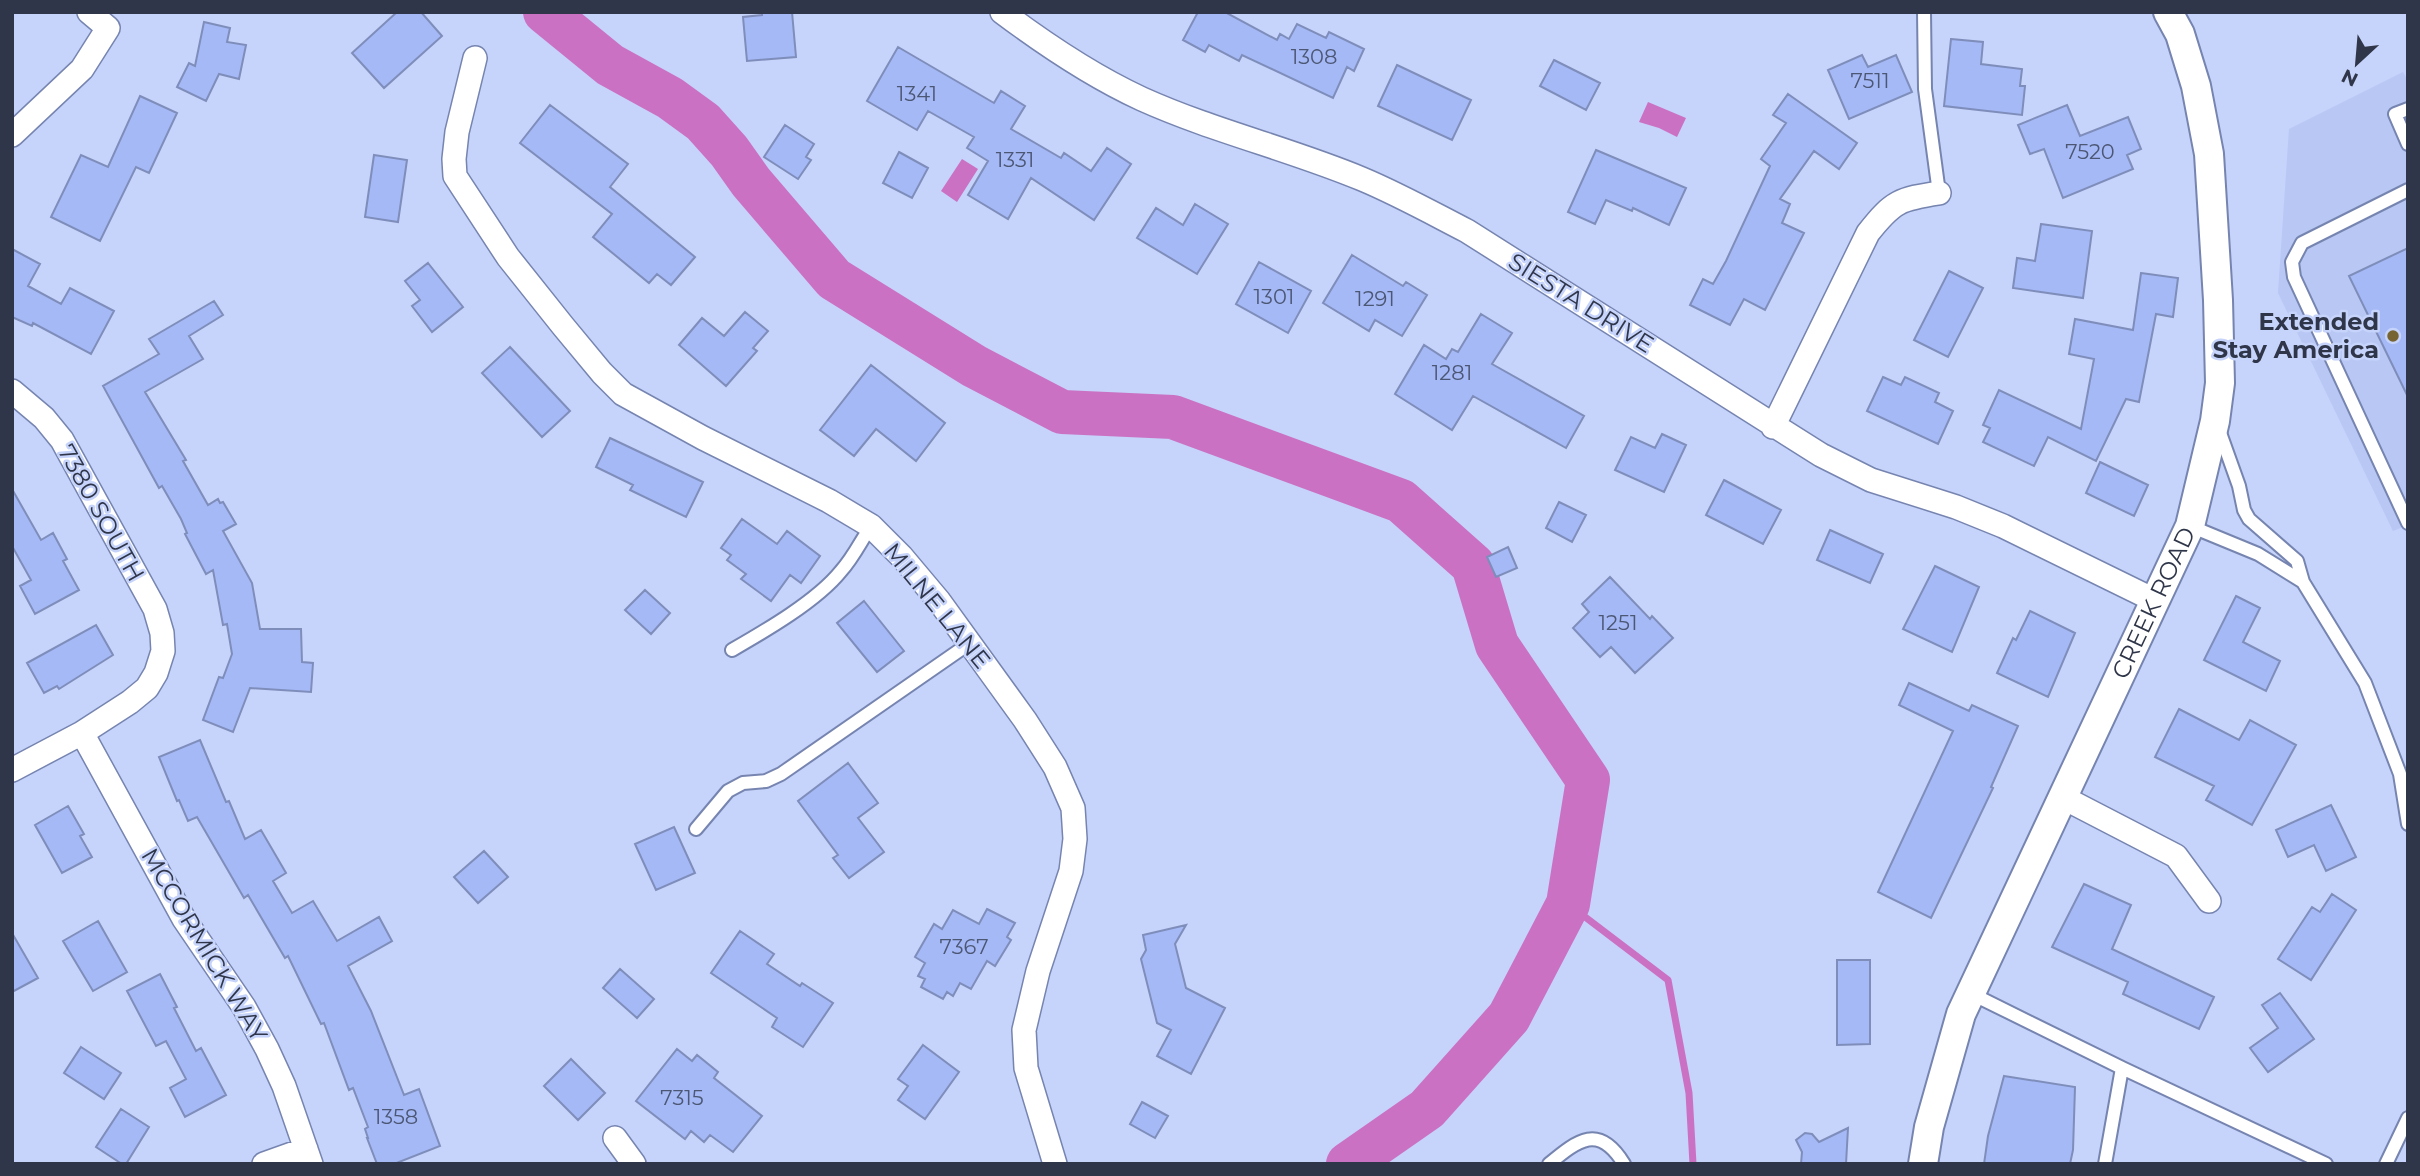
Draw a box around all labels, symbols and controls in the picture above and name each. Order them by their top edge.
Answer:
north arrow [2322,28,2392,98]
house number: 1308 [1291,44,1337,69]
text: N [2338,64,2362,92]
house number: 7511 [1850,68,1890,93]
house number: 1341 [897,81,937,106]
house number: 7520 [2065,139,2115,164]
house number: 1331 [996,147,1034,172]
street label: SIESTA DRIVE [1503,246,1659,359]
house number: 1301 [1254,284,1294,309]
house number: 1291 [1355,286,1395,311]
place label: Extended Stay America [2213,307,2379,364]
marker: Extended Stay America [2385,328,2401,344]
house number: 1281 [1432,360,1472,385]
street label: 7380 SOUTH [52,439,151,586]
street label: CREEK ROAD [2105,522,2201,683]
street label: MILNE LANE [878,537,997,674]
house number: 1251 [1599,610,1637,635]
street label: MCCORMICK WAY [135,843,274,1047]
house number: 7367 [939,934,989,959]
house number: 7315 [660,1085,704,1110]
house number: 1358 [374,1104,418,1129]

